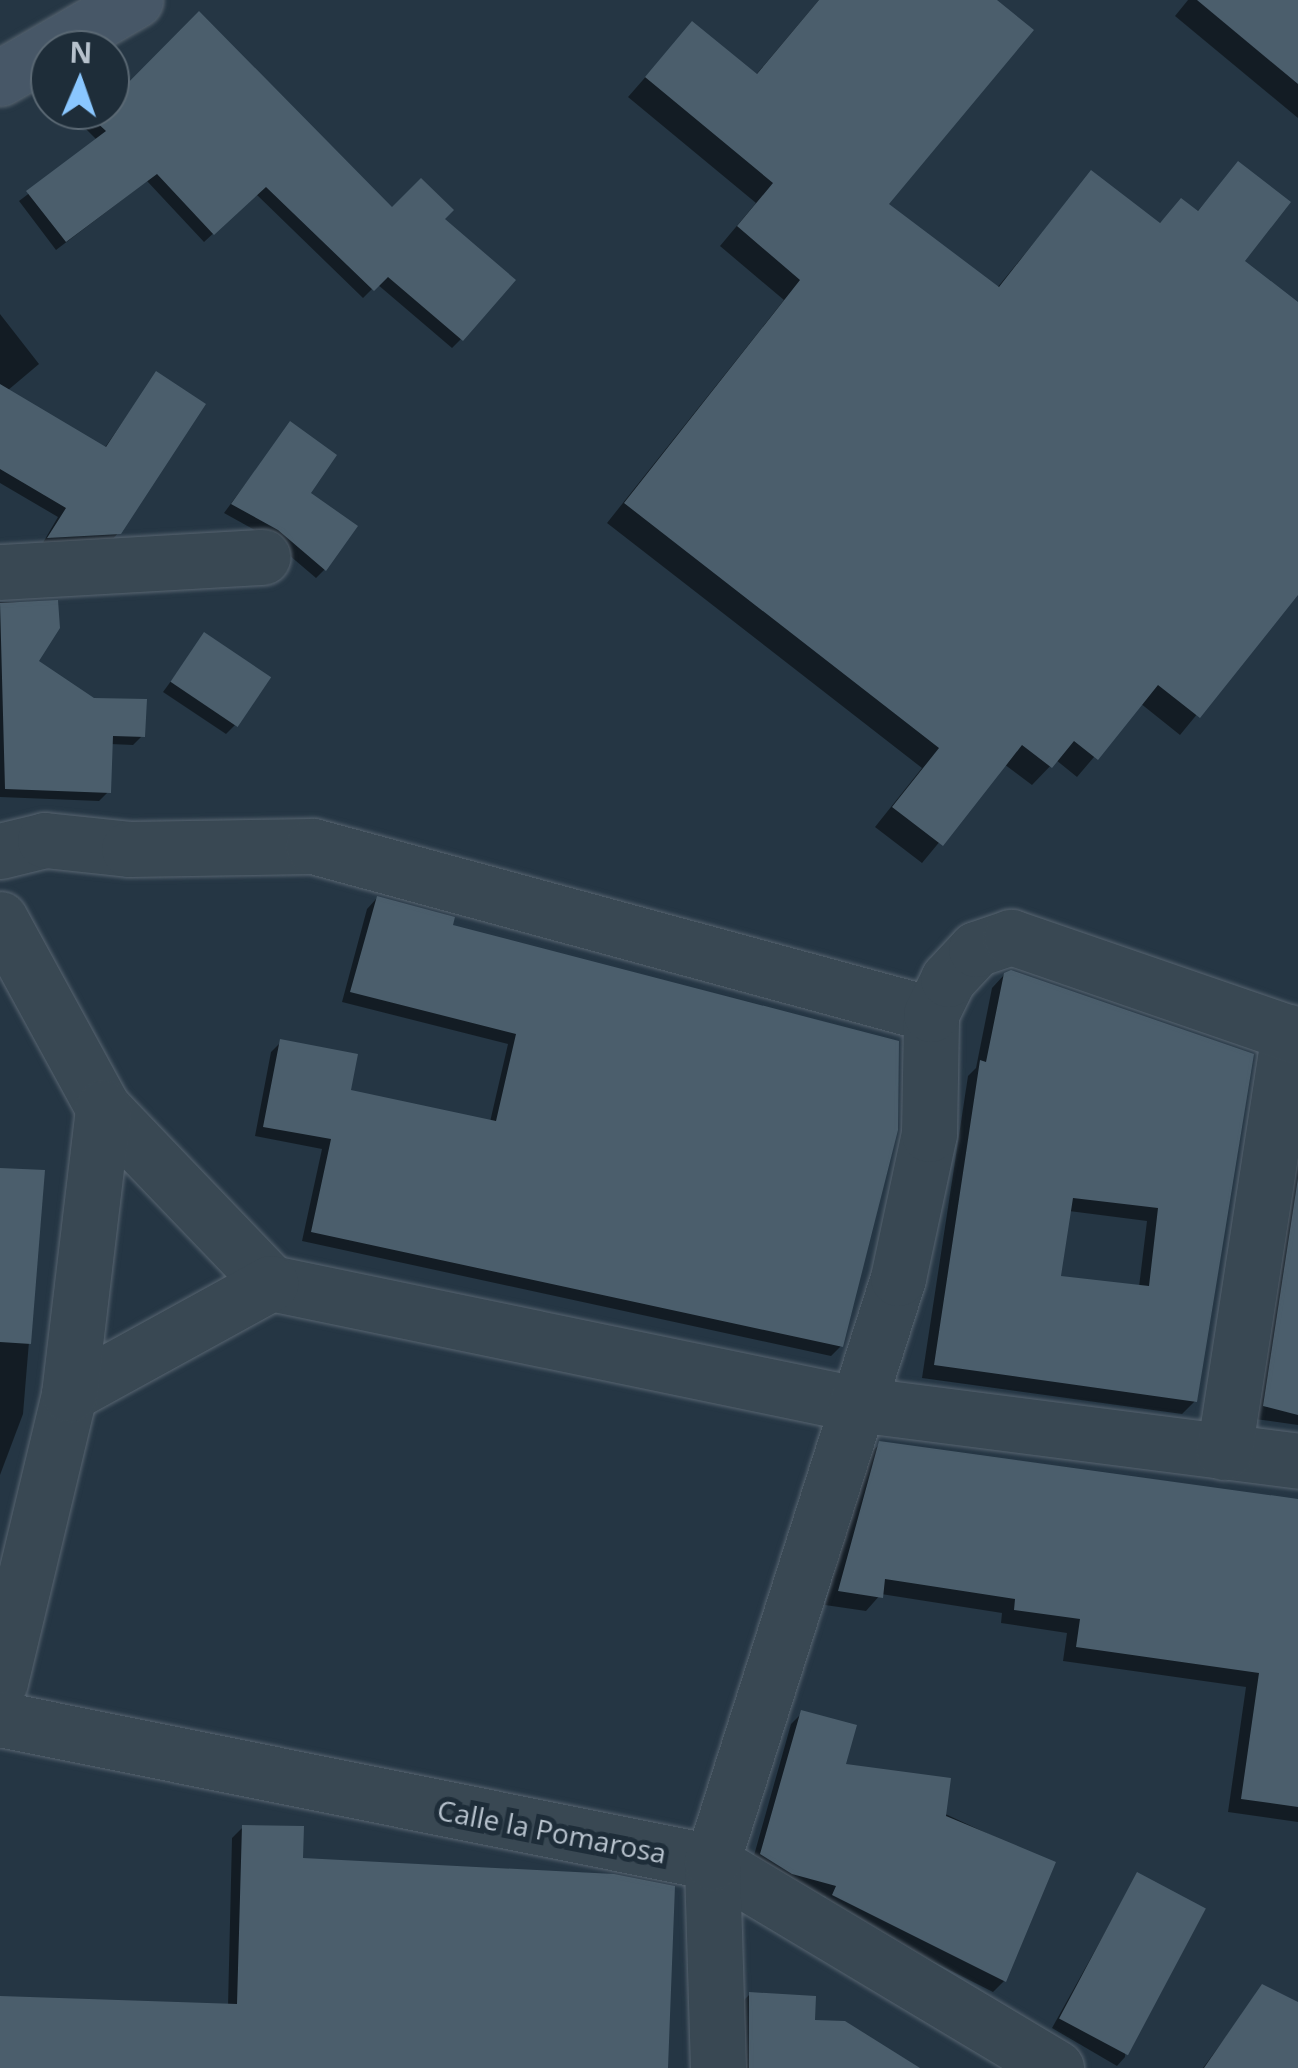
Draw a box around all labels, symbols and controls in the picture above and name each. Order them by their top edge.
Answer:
north arrow [30,30,130,130]
text: N [69,33,93,71]
street label: Calle la Pomarosa [435,1792,669,1870]

